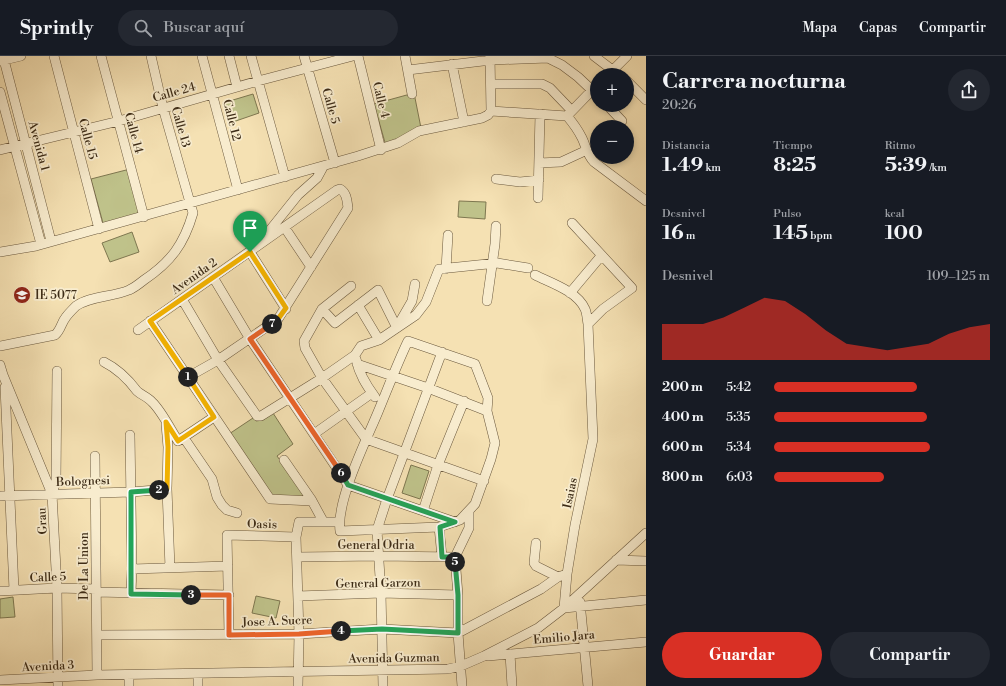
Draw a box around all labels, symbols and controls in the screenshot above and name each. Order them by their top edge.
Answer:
search box [118,10,398,46]
text: Sprintly [20,16,94,40]
icon: search [132,17,154,39]
text: Buscar aquí [164,18,244,37]
text: Mapa [802,19,837,37]
text: Capas [859,19,897,37]
text: Compartir [919,19,986,37]
map controls [590,68,634,164]
button: + [590,68,634,112]
text: Carrera nocturna [662,68,846,95]
button: share [948,69,990,111]
street label: Calle 24 [151,79,197,106]
street label: Calle 4 [369,80,392,120]
street label: Calle 5 [318,86,343,126]
text: 20:26 [662,97,696,113]
street label: Calle 12 [219,98,244,143]
street label: Calle 13 [168,105,194,150]
street label: Calle 14 [121,111,146,155]
street label: Calle 15 [75,117,100,162]
street label: Avenida 1 [24,119,53,174]
button: − [590,120,634,164]
text: Distancia [662,139,710,153]
text: Tiempo [773,139,812,153]
text: Ritmo [885,139,915,153]
text: 1.49 [662,153,703,178]
text: 8:25 [773,153,816,178]
text: 5:39 [885,153,927,178]
text: km [703,161,721,175]
text: /km [927,161,947,175]
text: Desnivel [662,207,705,221]
text: Pulso [773,207,801,221]
text: kcal [885,207,905,221]
pin [233,211,267,252]
icon: arrive [239,217,261,239]
text: 16 [662,221,683,246]
text: 145 [773,221,808,246]
text: 100 [885,221,923,246]
text: m [683,229,695,243]
text: bpm [808,229,832,243]
street label: Avenida 2 [168,255,220,298]
text: Desnivel [662,268,713,284]
text: 109–125 m [927,268,990,284]
school or university icon: IE 5077 [12,285,32,305]
place label: IE 5077 [35,288,77,303]
pin: 7 [262,314,282,334]
text: 7 [269,317,275,331]
pin: 1 [178,367,198,387]
text: 1 [185,370,191,384]
text: 200 m [662,379,703,395]
text: 5:42 [726,379,751,395]
text: 400 m [662,409,704,425]
text: 5:35 [726,409,750,425]
text: 600 m [662,439,703,455]
text: 5:34 [726,439,751,455]
pin: 6 [331,463,351,483]
text: 6 [338,466,344,480]
text: 800 m [662,469,703,485]
text: 6:03 [726,469,753,485]
street label: Bolognesi [55,473,110,490]
street label: Isaias [560,476,581,510]
pin: 2 [149,480,169,500]
text: 2 [156,483,162,497]
street label: Grau [34,507,51,535]
street label: Oasis [247,517,277,532]
street label: De La Union [77,532,92,600]
street label: General Odria [337,538,415,553]
pin: 5 [445,552,465,572]
text: 5 [452,555,458,569]
street label: Calle 5 [29,569,67,586]
street label: General Garzon [335,575,421,592]
pin: 3 [181,585,201,605]
text: 3 [188,588,194,602]
street label: Jose A. Sucre [241,613,312,630]
pin: 4 [331,621,351,641]
text: 4 [337,624,345,638]
street label: Emilio Jara [533,627,596,648]
button: Guardar [662,632,822,678]
button: Compartir [830,632,990,678]
street label: Avenida Guzman [347,650,440,667]
street label: Avenida 3 [20,658,75,675]

